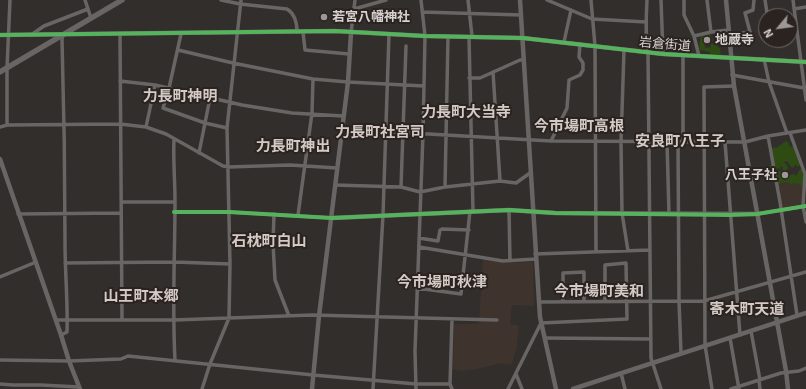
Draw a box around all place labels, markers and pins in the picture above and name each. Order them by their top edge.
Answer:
place label: 若宮八幡神社 [332,9,410,25]
marker: 若宮八幡神社 [319,12,329,22]
place label: 地蔵寺 [715,32,754,48]
marker: 地蔵寺 [702,35,712,45]
place label: 八王子社 [725,167,777,183]
marker: 八王子社 [780,170,790,180]

